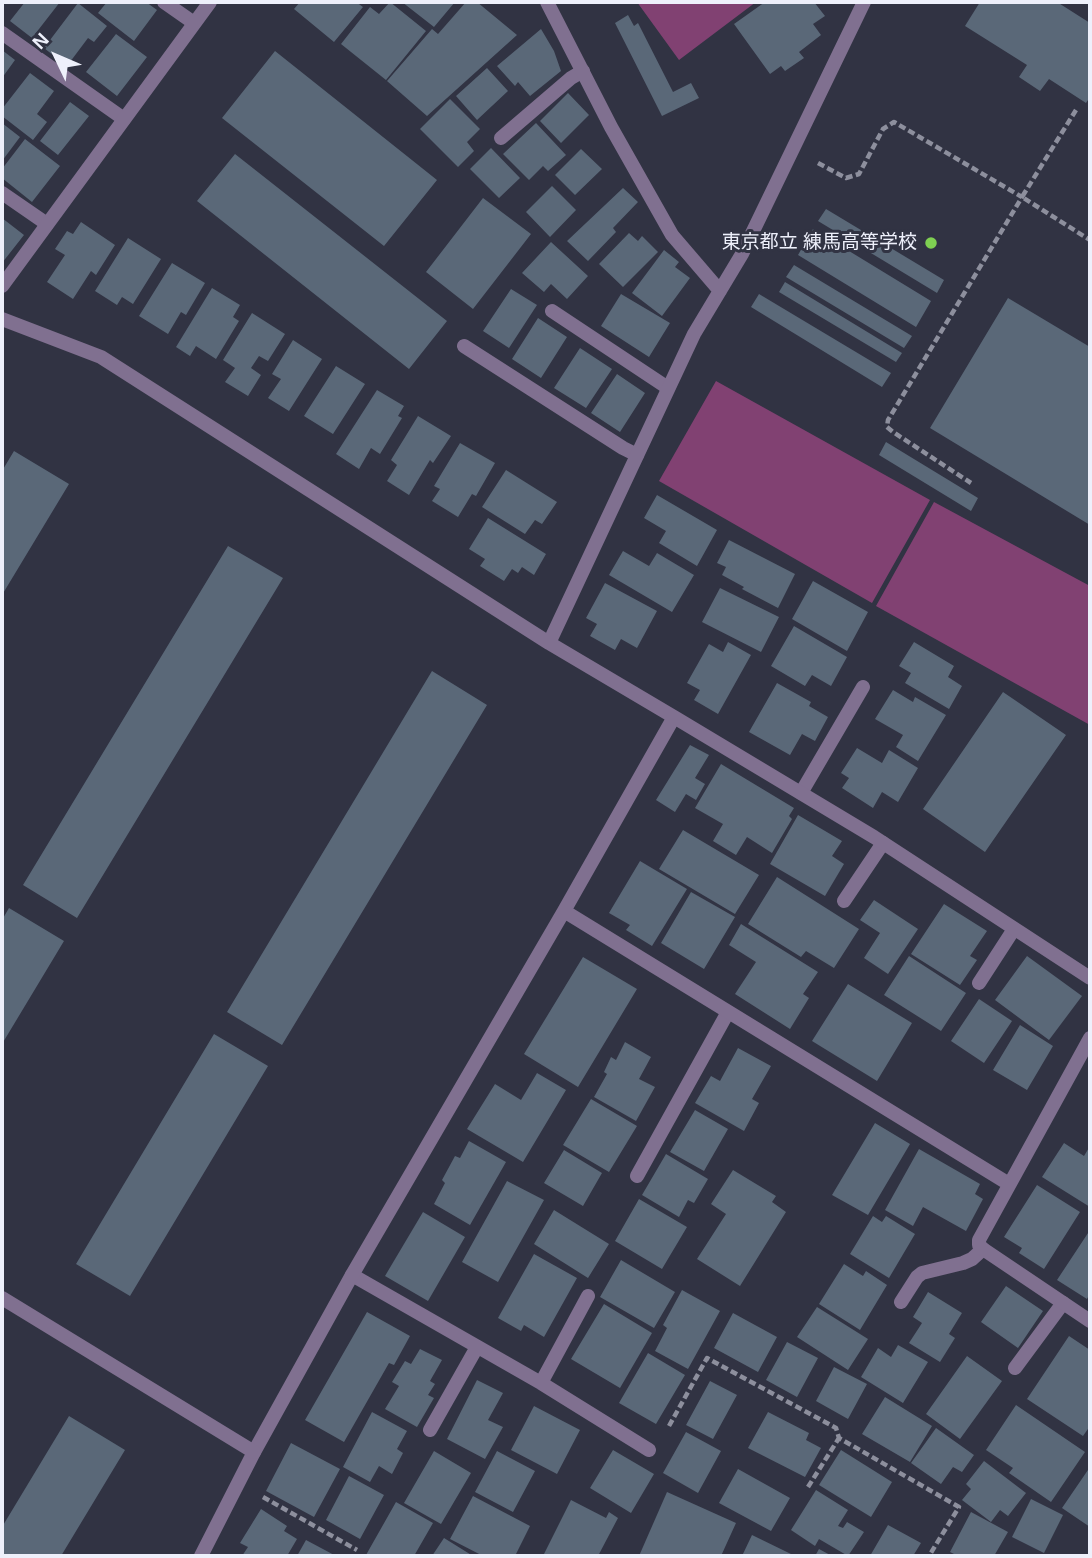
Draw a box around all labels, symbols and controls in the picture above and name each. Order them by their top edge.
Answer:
north arrow [21,21,91,91]
text: N [28,29,53,53]
place label: 東京都立 練馬高等学校 [722,232,917,254]
marker: 東京都立 練馬高等学校 [923,235,939,251]

